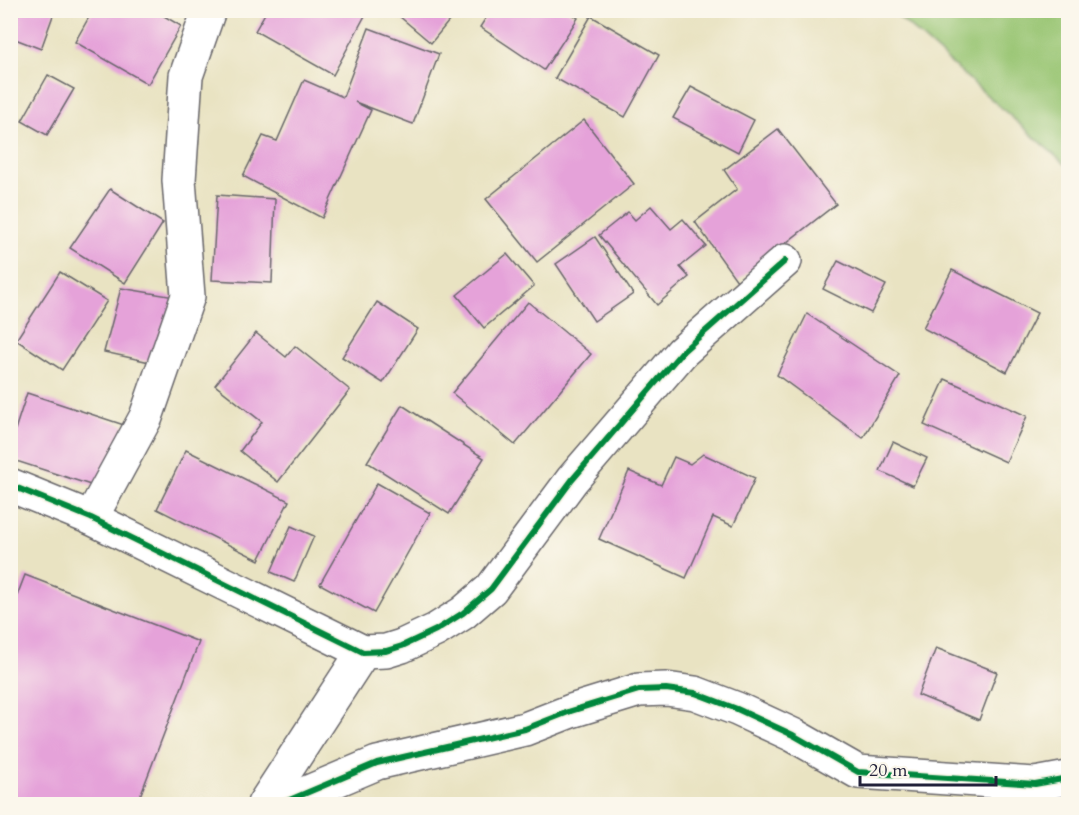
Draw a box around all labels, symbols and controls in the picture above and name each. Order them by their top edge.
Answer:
scale bar [860,749,996,787]
text: 20 m [869,758,908,783]

